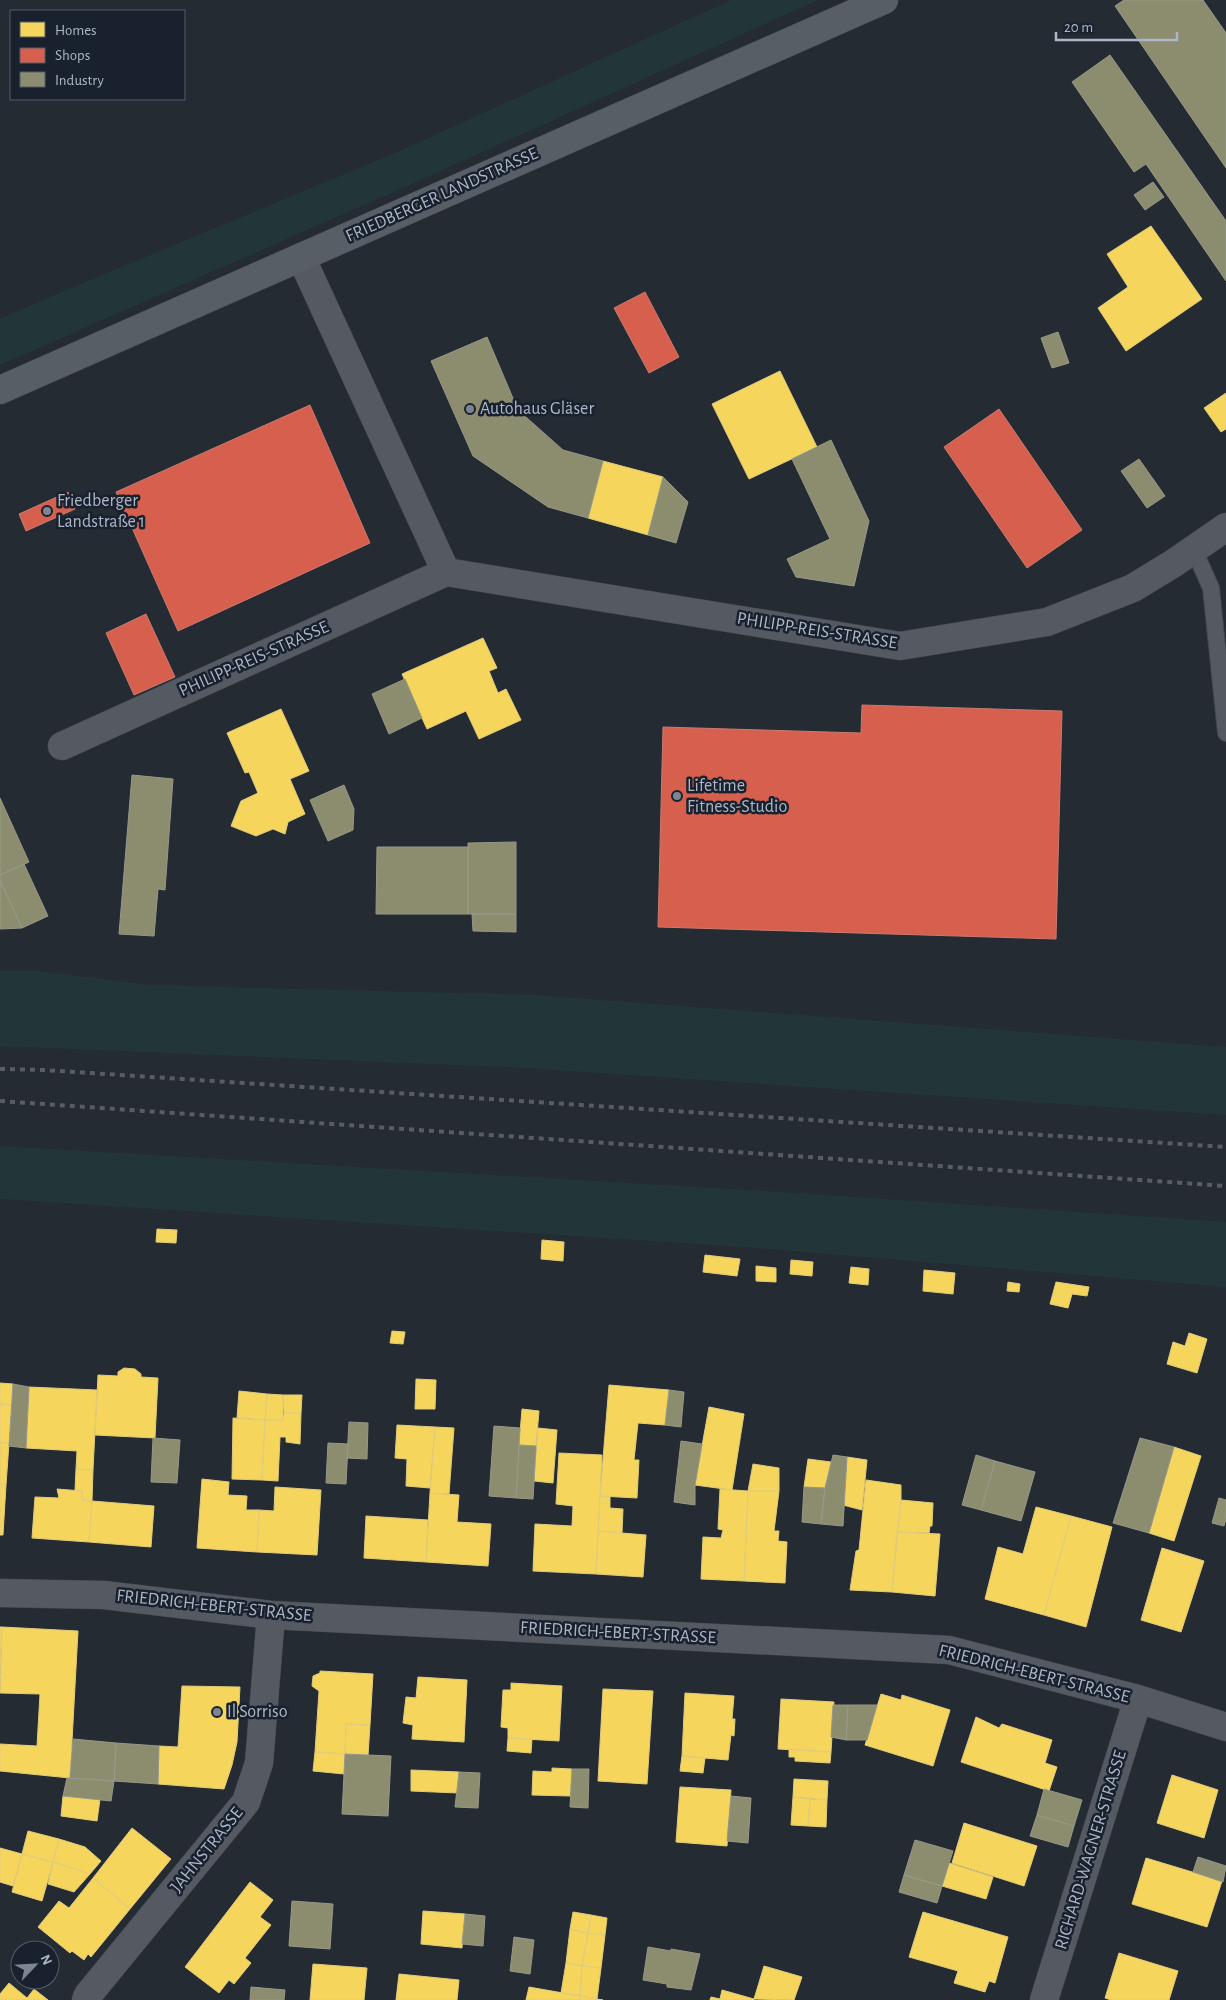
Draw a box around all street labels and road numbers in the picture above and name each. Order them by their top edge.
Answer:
street label: FRIEDBERGER LANDSTRASSE [343,144,541,246]
street label: PHILIPP-REIS-STRASSE [736,609,899,653]
street label: PHILIPP-REIS-STRASSE [176,618,332,700]
street label: FRIEDRICH-EBERT-STRASSE [116,1587,313,1625]
street label: FRIEDRICH-EBERT-STRASSE [520,1619,717,1647]
street label: FRIEDRICH-EBERT-STRASSE [937,1642,1132,1707]
street label: RICHARD-WAGNER-STRASSE [1052,1748,1130,1952]
street label: JAHNSTRASSE [167,1804,247,1896]

